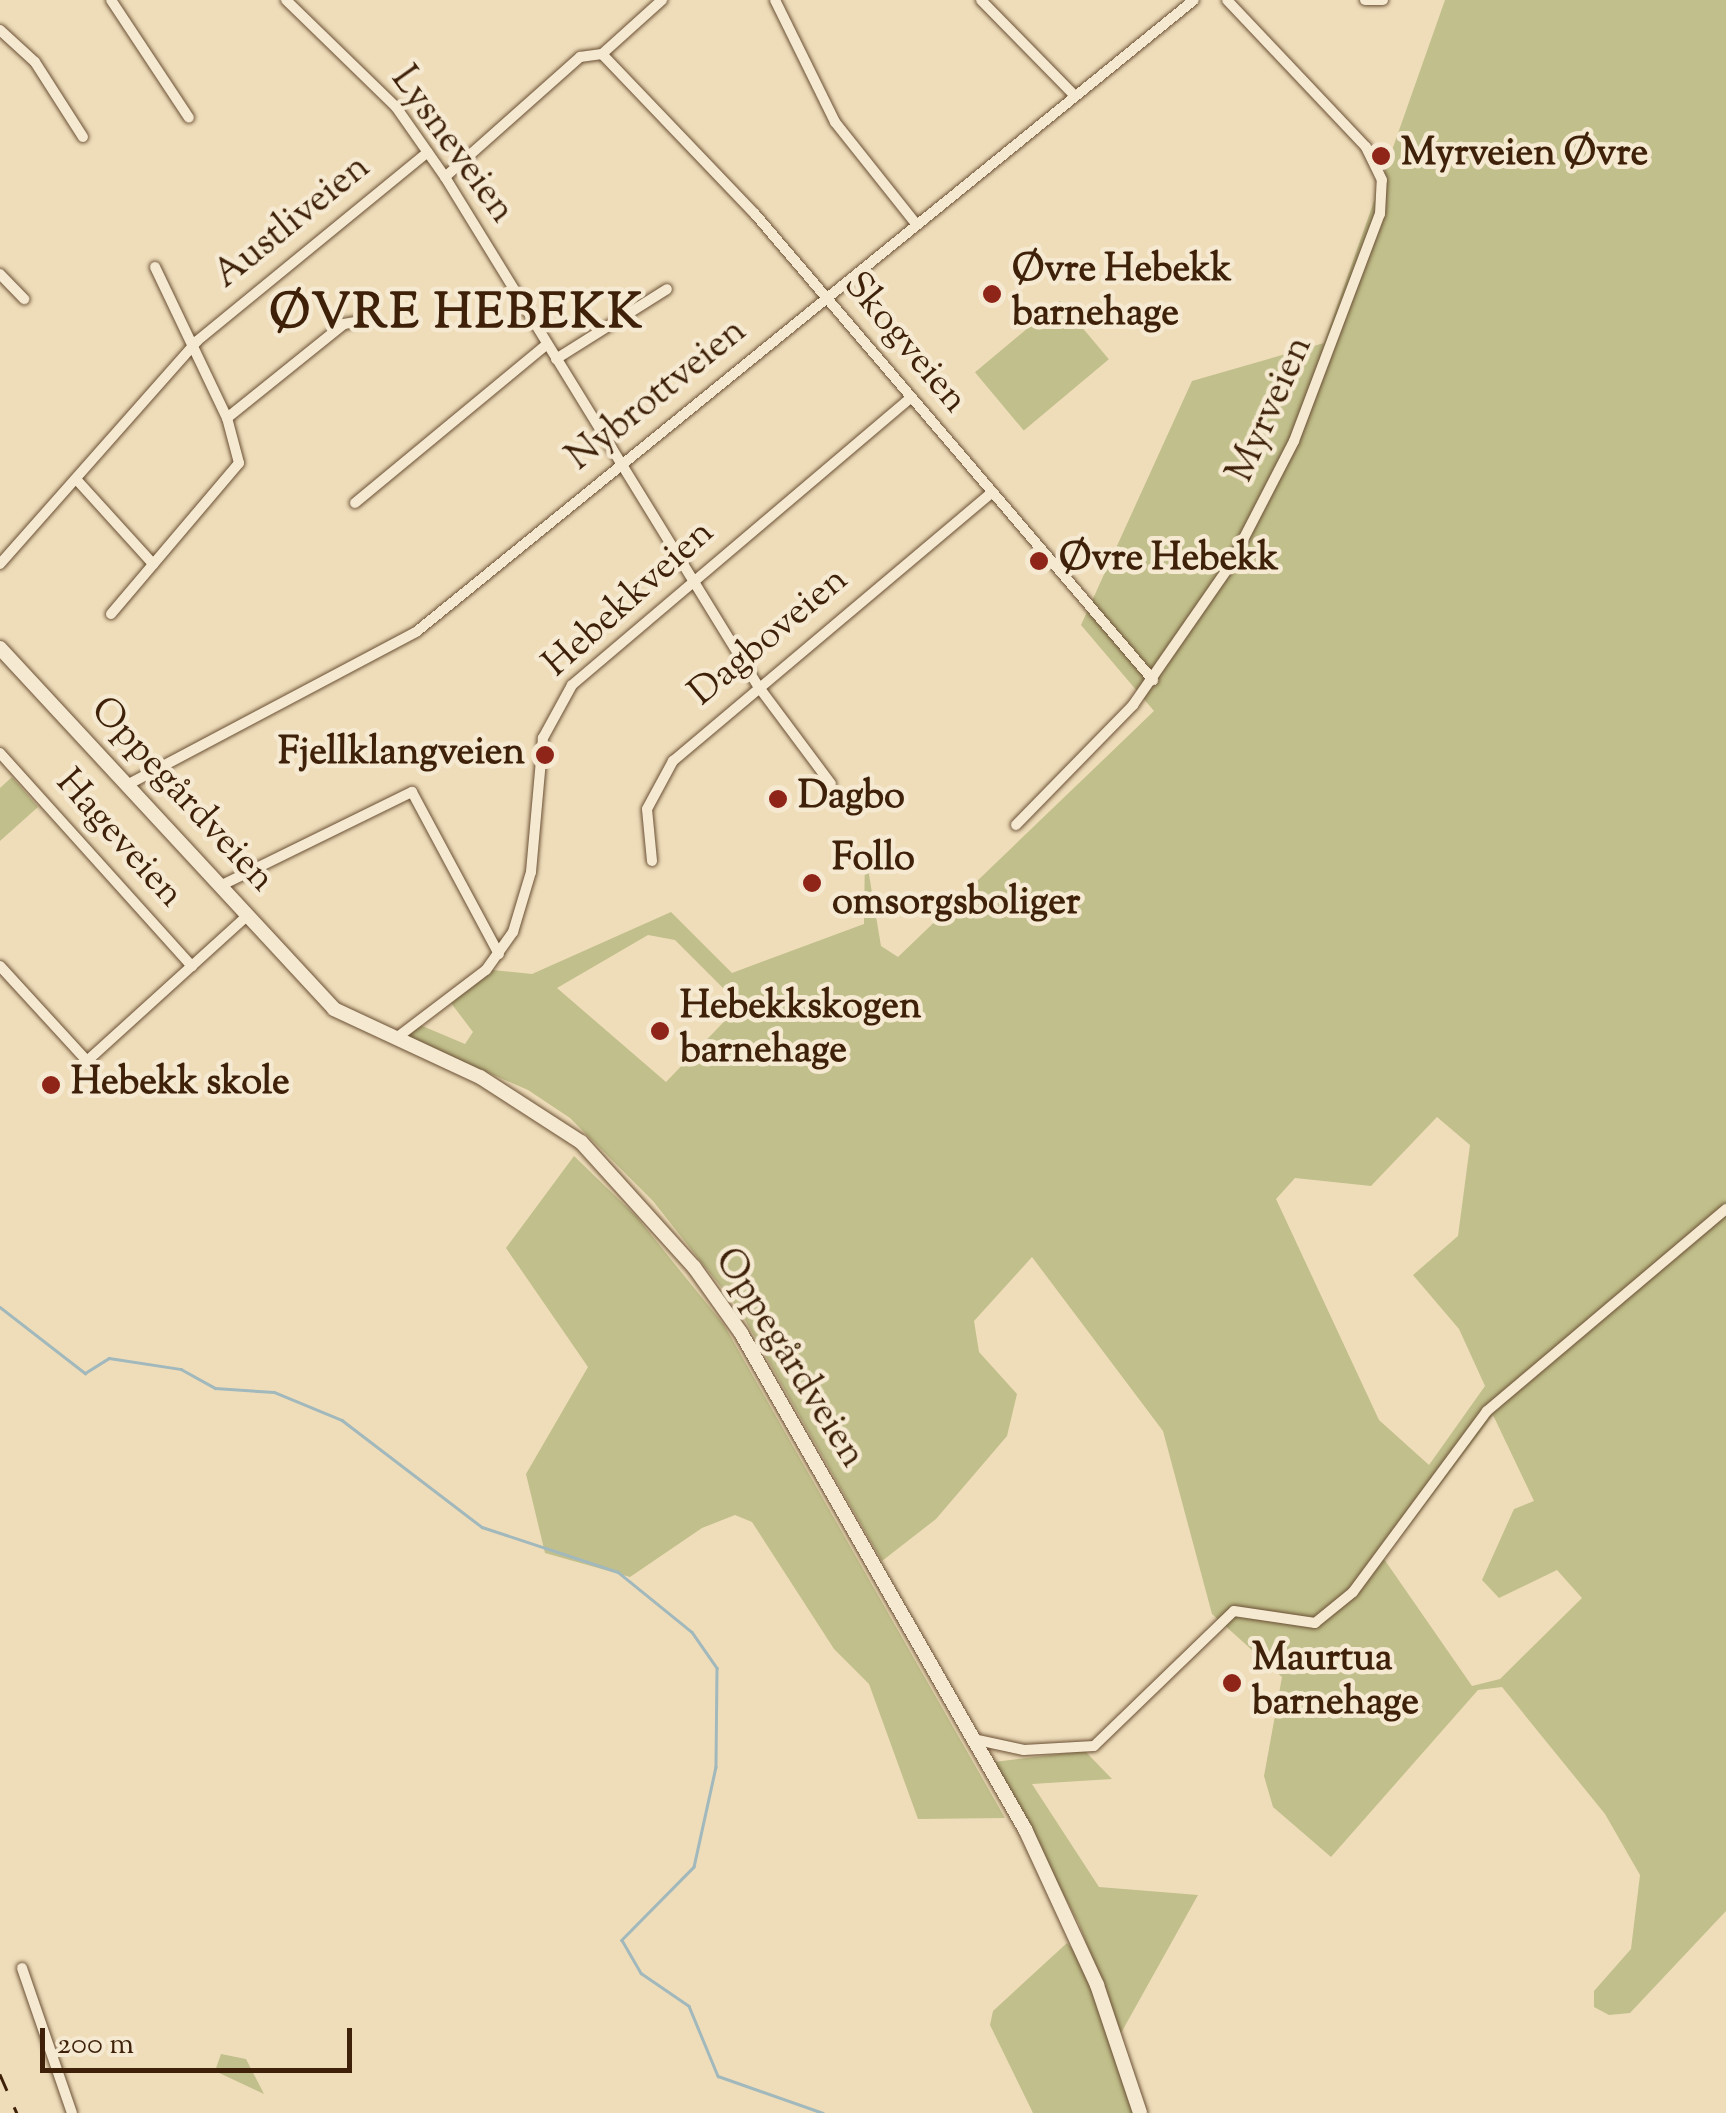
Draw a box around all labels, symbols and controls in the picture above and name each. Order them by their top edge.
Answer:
street label: Lysneveien [379,59,523,233]
place label: Myrveien Øvre [1401,133,1648,179]
marker: Myrveien Øvre [1370,145,1392,167]
street label: Austliveien [206,146,380,300]
place label: Øvre Hebekk barnehage [1012,249,1231,338]
street label: Skogveien [832,264,976,424]
marker: Øvre Hebekk barnehage [981,283,1003,305]
district label: ØVRE HEBEKK [269,287,645,345]
street label: Nybrottveien [559,310,757,482]
street label: Myrveien [1220,330,1324,490]
street label: Hebekkveien [535,512,725,688]
place label: Øvre Hebekk [1059,538,1278,584]
marker: Øvre Hebekk [1028,550,1050,572]
street label: Dagboveien [681,559,859,717]
street label: Oppegårdveien [79,689,283,903]
place label: Fjellklangveien [278,732,525,778]
marker: Fjellklangveien [534,744,556,766]
street label: Hageveien [44,762,192,918]
place label: Dagbo [798,776,905,822]
marker: Dagbo [767,788,789,810]
place label: Follo omsorgsboliger [832,838,1080,928]
marker: Follo omsorgsboliger [801,872,823,894]
place label: Hebekkskogen barnehage [680,986,921,1076]
marker: Hebekkskogen barnehage [649,1020,671,1042]
place label: Hebekk skole [71,1062,290,1108]
marker: Hebekk skole [40,1074,62,1096]
street label: Oppegårdveien [702,1241,874,1477]
place label: Maurtua barnehage [1252,1638,1419,1728]
marker: Maurtua barnehage [1221,1672,1243,1694]
scale bar [45,2008,358,2070]
text: 200 m [57,2024,134,2067]

